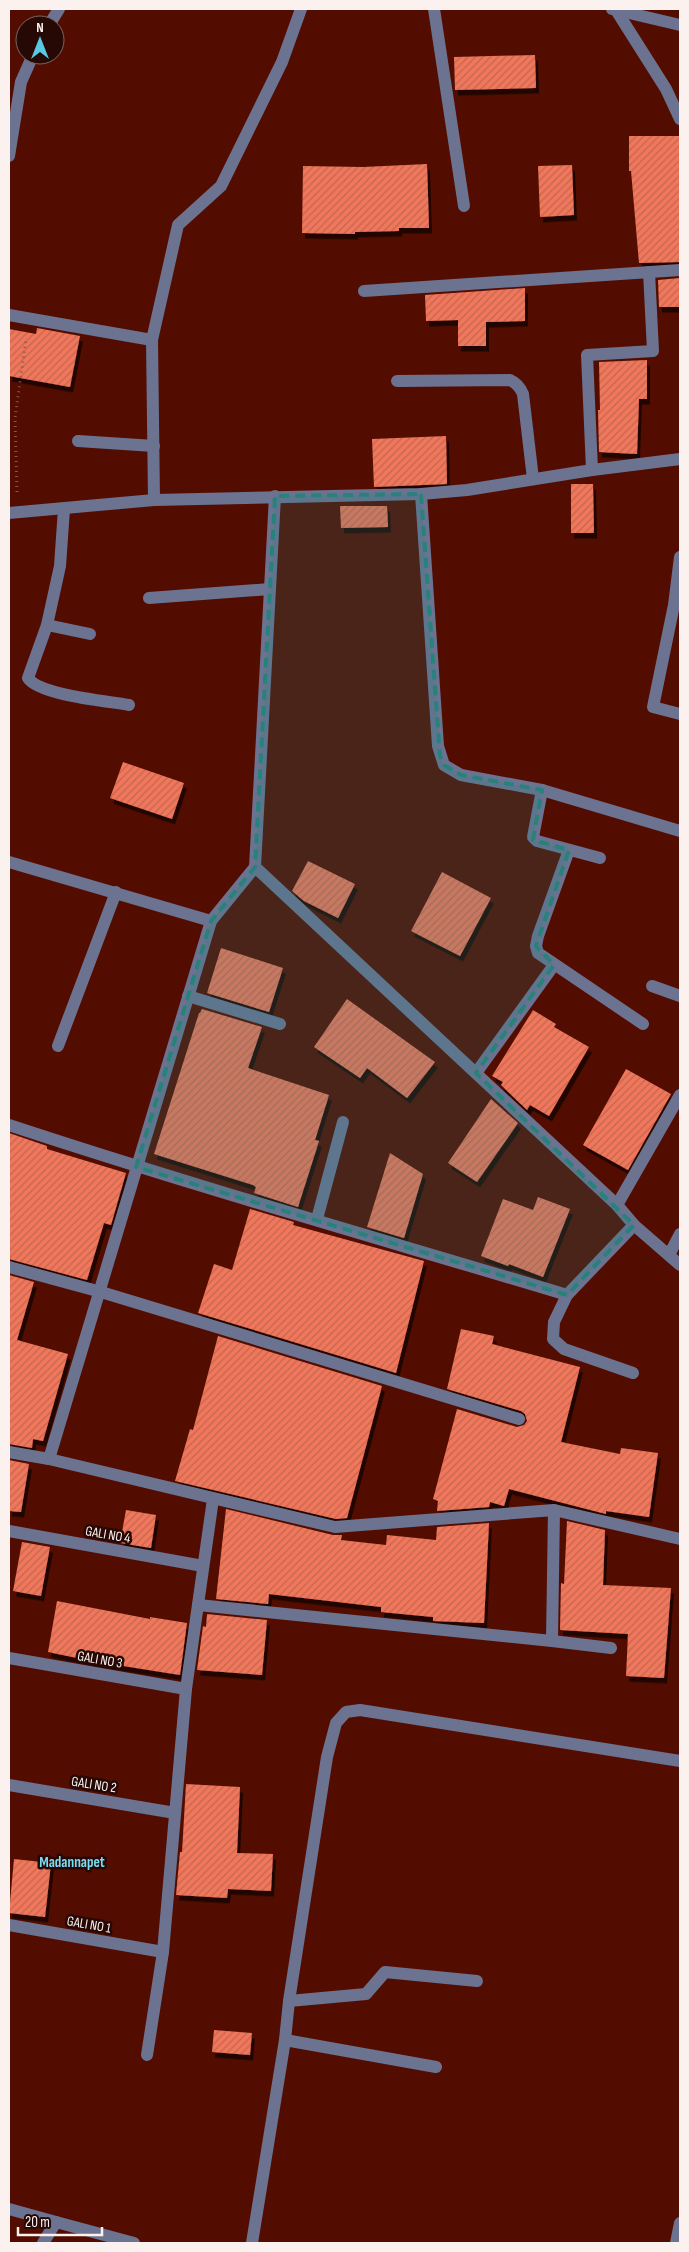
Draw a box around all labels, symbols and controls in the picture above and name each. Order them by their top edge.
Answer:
north arrow [15,15,65,65]
text: N [36,19,44,36]
street label: GALI NO 4 [84,1522,132,1547]
street label: GALI NO 3 [76,1647,124,1672]
street label: GALI NO 2 [70,1773,118,1796]
district label: Madannapet [39,1853,105,1872]
street label: GALI NO 1 [66,1912,112,1937]
scale bar [18,2204,101,2236]
text: 20 m [25,2213,50,2232]

